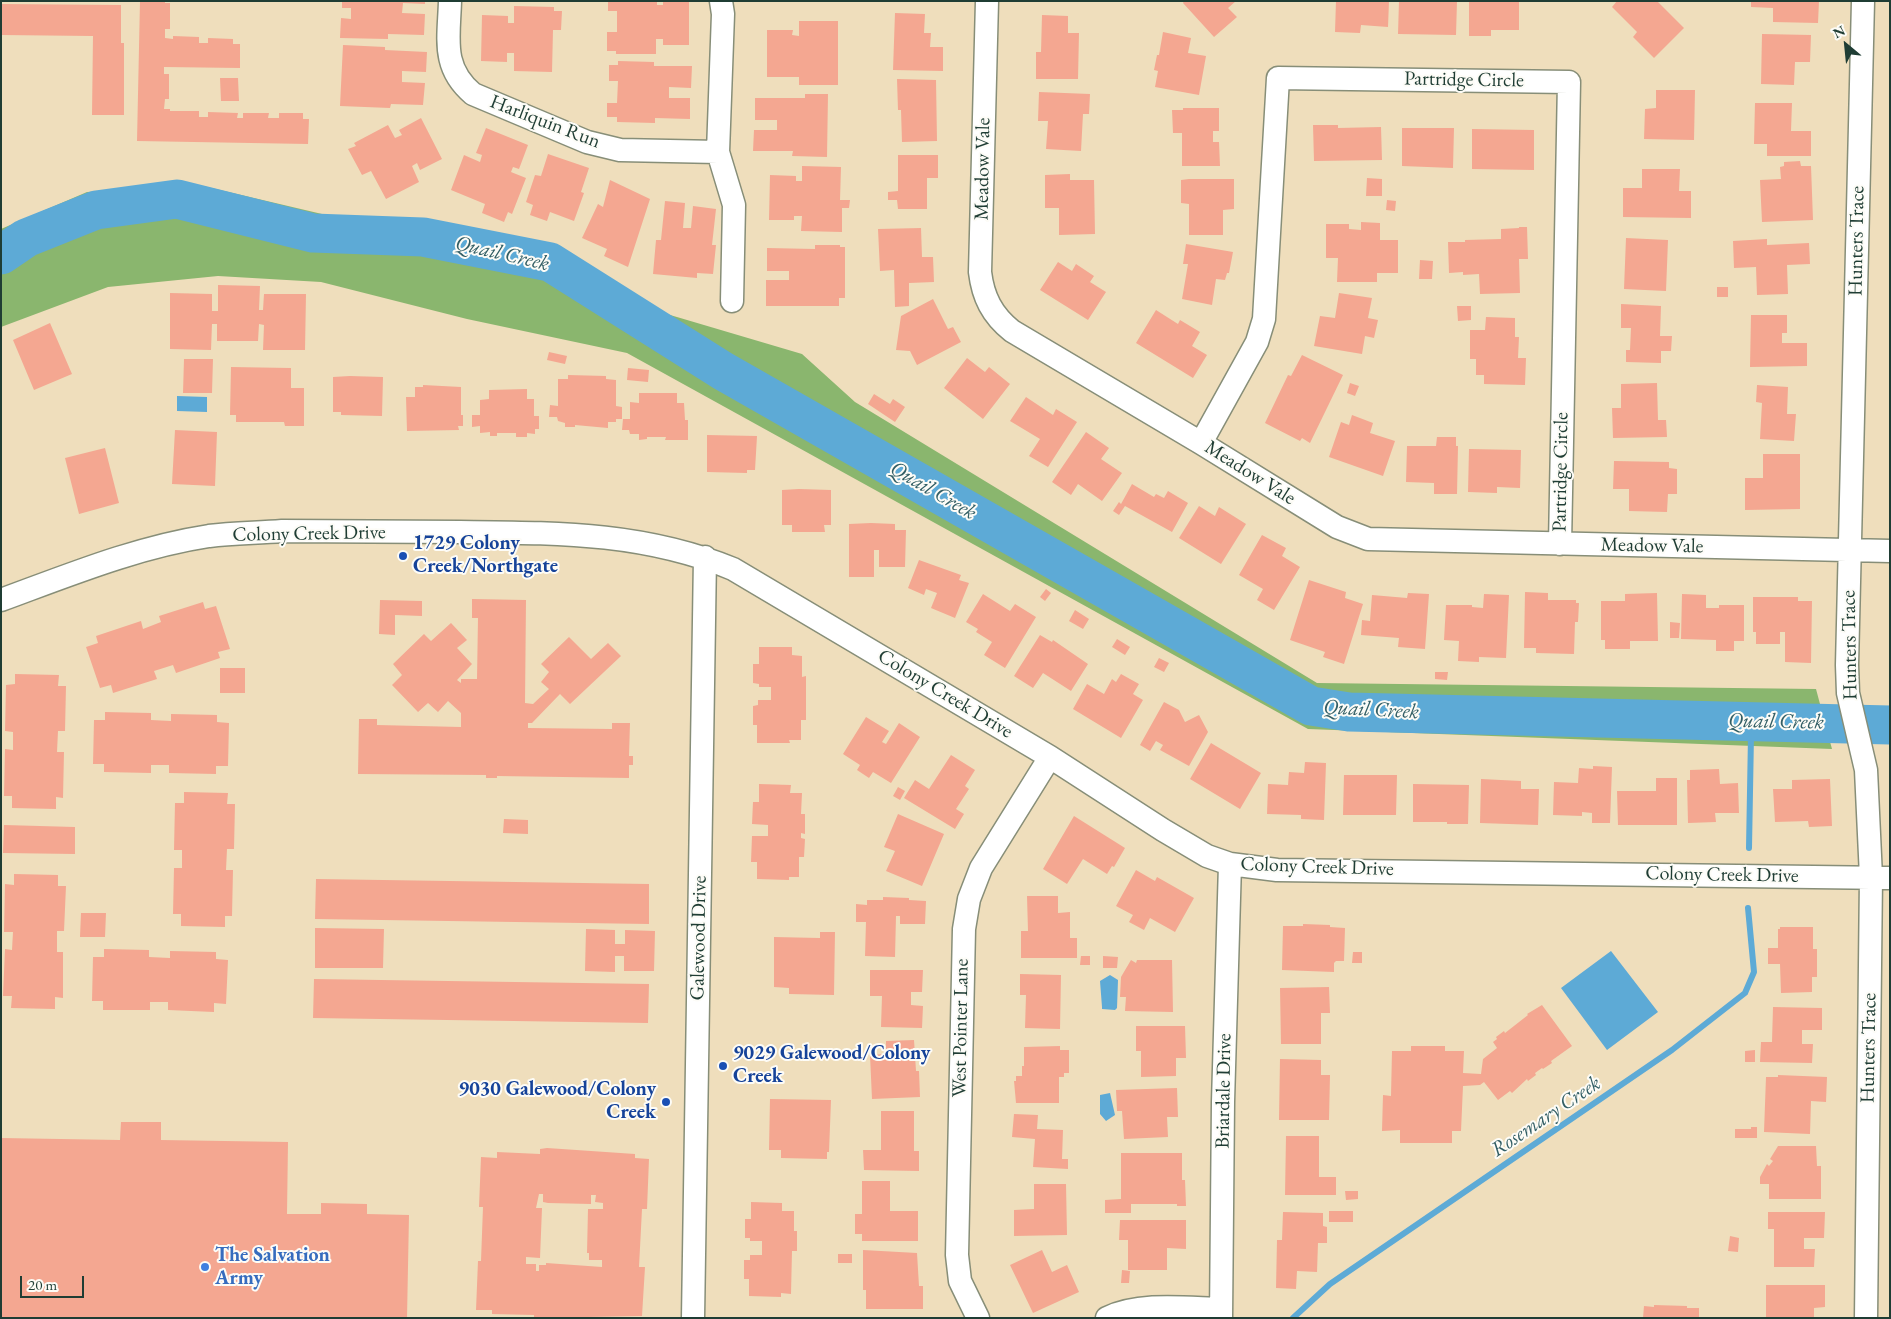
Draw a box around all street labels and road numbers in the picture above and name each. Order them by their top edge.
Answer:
street label: Partridge Circle [1404,67,1524,93]
street label: Harliquin Run [486,90,604,154]
street label: Meadow Vale [970,117,996,221]
street label: Hunters Trace [1844,186,1870,296]
street label: Partridge Circle [1548,412,1574,532]
street label: Meadow Vale [1200,436,1300,510]
street label: Colony Creek Drive [232,521,386,547]
street label: Meadow Vale [1600,533,1704,559]
street label: Hunters Trace [1837,590,1863,700]
street label: Colony Creek Drive [873,644,1017,744]
street label: Colony Creek Drive [1240,852,1394,882]
street label: Colony Creek Drive [1645,862,1799,888]
street label: Galewood Drive [686,875,712,1001]
street label: West Pointer Lane [948,958,974,1098]
street label: Hunters Trace [1856,993,1882,1103]
street label: Briardale Drive [1211,1033,1237,1149]

